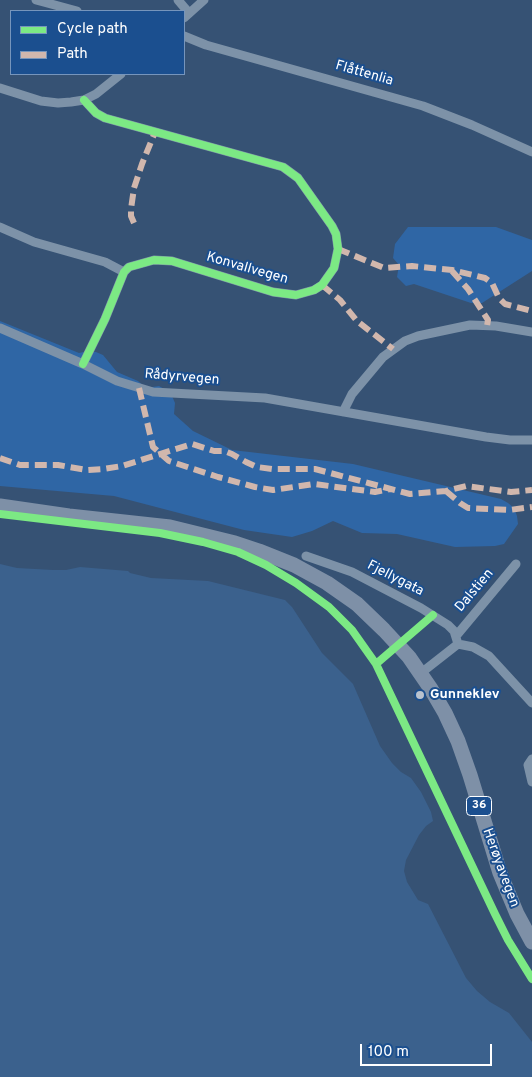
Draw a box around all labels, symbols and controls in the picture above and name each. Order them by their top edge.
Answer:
legend [10,10,185,75]
text: Cycle path [57,20,128,39]
text: Path [57,45,88,64]
street label: Flåttenlia [333,58,395,90]
street label: Konvallvegen [204,249,290,289]
street label: Rådyrvegen [144,366,220,390]
street label: Fjellygata [364,558,426,600]
street label: Dalstien [452,566,498,616]
place label: Gunneklev [430,687,500,703]
marker: Gunneklev [414,689,426,701]
road number: 36 [466,796,492,816]
street label: Herøyavegen [478,826,522,910]
scale bar [362,1034,494,1066]
text: 100 m [368,1043,409,1062]

